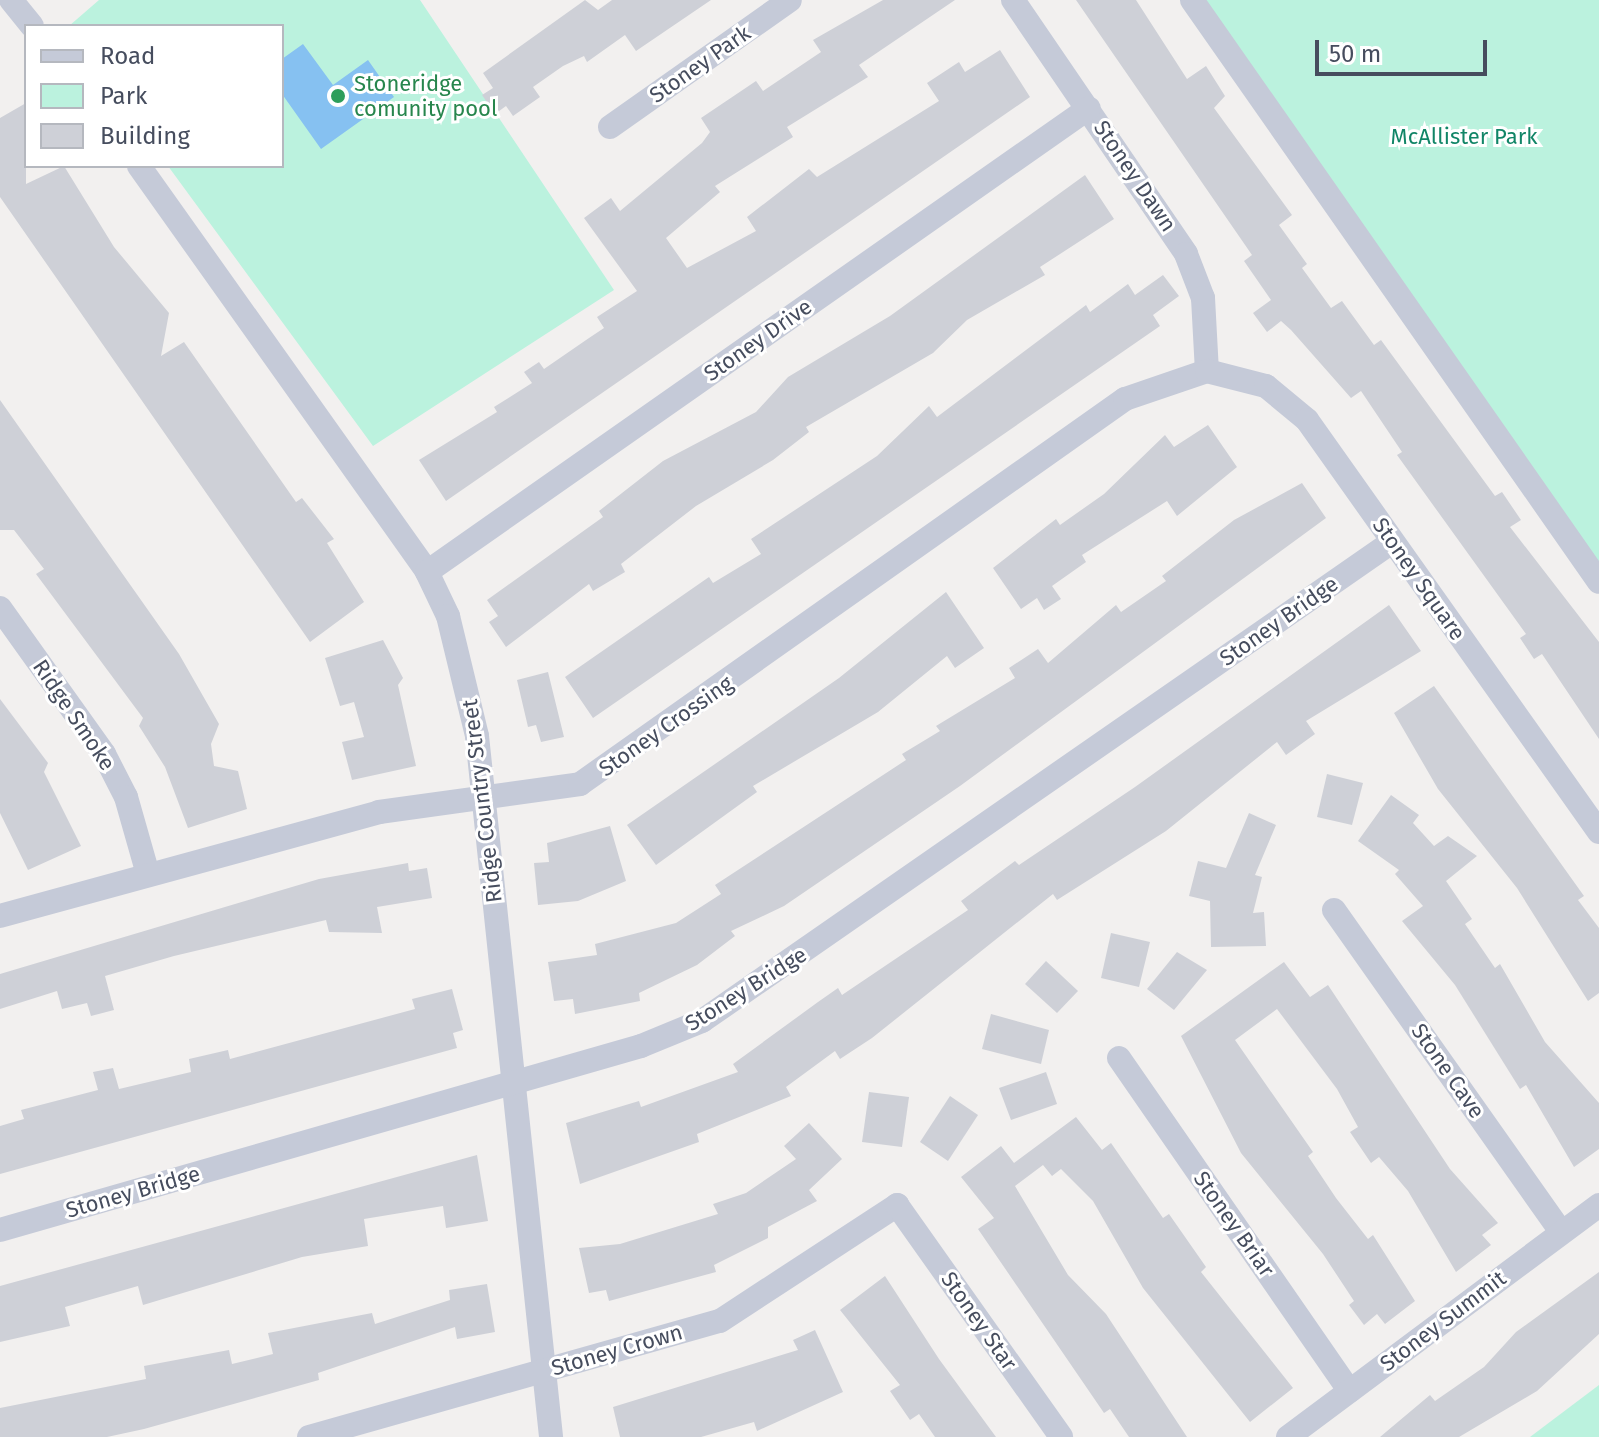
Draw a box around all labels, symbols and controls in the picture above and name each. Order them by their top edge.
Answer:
street label: Stoney Park [644,20,756,108]
legend [24,24,284,168]
scale bar [1319,24,1491,74]
text: 50 m [1329,40,1381,68]
text: Road [100,42,155,70]
place label: Stoneridge comunity pool [354,70,497,122]
text: Park [100,82,147,110]
marker: Stoneridge comunity pool [329,87,347,105]
street label: Stoney Dawn [1088,115,1182,237]
text: Building [100,122,190,150]
park label: McAllister Park [1391,124,1537,150]
street label: Stoney Drive [699,293,817,387]
street label: Stoney Square [1367,513,1471,645]
street label: Stoney Bridge [1215,571,1343,671]
street label: Ridge Smoke [27,654,121,776]
street label: Stoney Crossing [594,670,738,782]
street label: Ridge Country Street [456,698,508,904]
street label: Stoney Bridge [680,941,812,1037]
street label: Stone Cave [1406,1019,1490,1123]
street label: Stoney Bridge [63,1160,203,1224]
street label: Stoney Briar [1188,1166,1280,1282]
street label: Stoney Summit [1375,1265,1511,1377]
street label: Stoney Star [935,1267,1023,1375]
street label: Stoney Crown [548,1319,686,1381]

